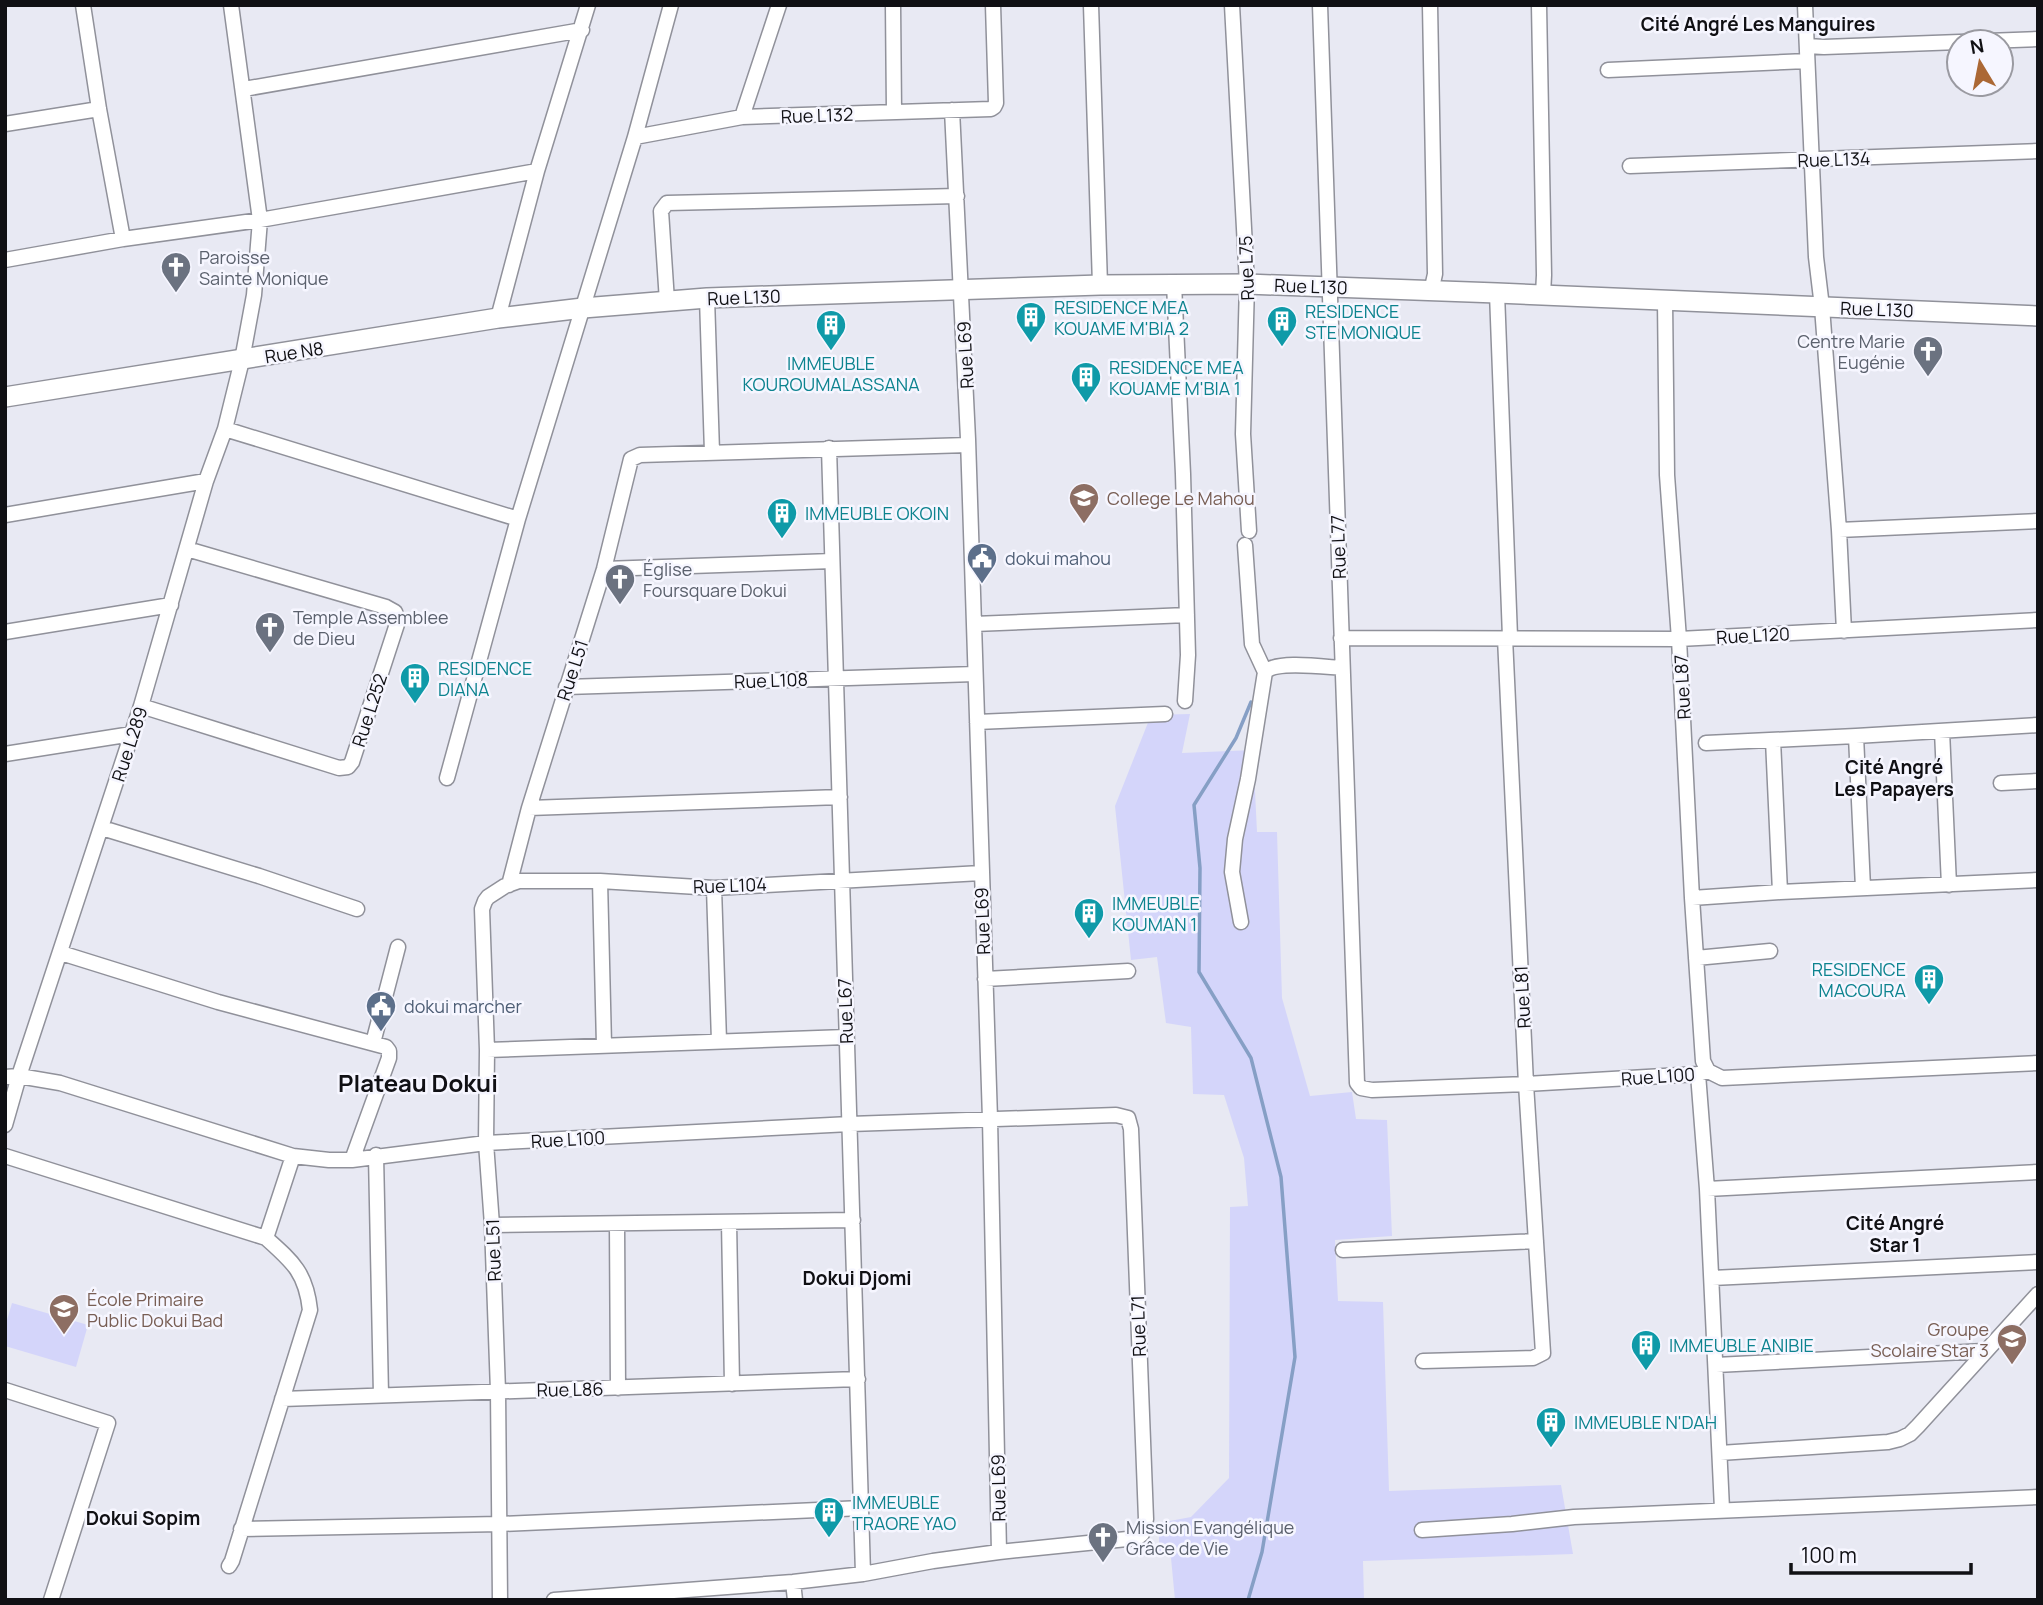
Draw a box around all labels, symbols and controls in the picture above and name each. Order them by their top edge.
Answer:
district label: Cité Angré Les Manguires [1641,11,1875,37]
north arrow [1945,28,2015,98]
text: N [1968,32,1986,60]
street label: Rue L132 [780,102,854,128]
street label: Rue L134 [1797,146,1871,172]
street label: Rue L75 [1233,235,1259,301]
place label: Paroisse Sainte Monique [199,245,329,290]
church icon: Paroisse Sainte Monique [159,250,193,294]
street label: Rue L130 [1274,273,1348,299]
street label: Rue L130 [707,284,781,310]
place label: RESIDENCE MEA KOUAME M'BIA 2 [1054,295,1189,340]
street label: Rue L130 [1840,296,1914,322]
place label: RESIDENCE STE MONIQUE [1305,299,1421,344]
building icon: RESIDENCE MEA KOUAME M'BIA 2 [1014,300,1048,344]
building icon: RESIDENCE STE MONIQUE [1265,304,1299,348]
building icon: IMMEUBLE KOUROUMALASSANA [814,308,848,352]
street label: Rue L69 [951,321,979,389]
place label: Centre Marie Eugénie [1797,329,1905,374]
church icon: Centre Marie Eugénie [1911,334,1945,378]
street label: Rue N8 [263,336,325,368]
place label: IMMEUBLE KOUROUMALASSANA [742,351,920,396]
place label: RESIDENCE MEA KOUAME M'BIA 1 [1109,355,1244,400]
building icon: RESIDENCE MEA KOUAME M'BIA 1 [1069,360,1103,404]
school or university icon: College Le Mahou [1067,481,1101,525]
place label: College Le Mahou [1107,486,1255,510]
building icon: IMMEUBLE OKOIN [765,496,799,540]
place label: IMMEUBLE OKOIN [805,501,949,525]
street label: Rue L77 [1325,515,1351,579]
public building icon: dokui mahou [965,541,999,585]
place label: dokui mahou [1005,546,1111,570]
place label: Église Foursquare Dokui [643,557,787,602]
church icon: Église Foursquare Dokui [603,562,637,606]
place label: Temple Assemblee de Dieu [293,605,449,650]
church icon: Temple Assemblee de Dieu [253,610,287,654]
street label: Rue L120 [1716,621,1790,649]
street label: Rue L51 [551,636,593,704]
street label: Rue L87 [1668,654,1696,720]
place label: RESIDENCE DIANA [438,656,532,701]
building icon: RESIDENCE DIANA [398,661,432,705]
street label: Rue L108 [734,667,808,693]
street label: Rue L252 [346,670,392,750]
street label: Rue L289 [106,704,152,784]
district label: Cité Angré Les Papayers [1834,754,1954,802]
street label: Rue L104 [693,872,767,898]
street label: Rue L69 [969,887,995,955]
place label: IMMEUBLE KOUMAN 1 [1112,891,1200,936]
building icon: IMMEUBLE KOUMAN 1 [1072,896,1106,940]
place label: RESIDENCE MACOURA [1812,957,1907,1002]
building icon: RESIDENCE MACOURA [1912,962,1946,1006]
street label: Rue L81 [1508,965,1536,1029]
street label: Rue L67 [832,978,858,1044]
public building icon: dokui marcher [364,989,398,1033]
place label: dokui marcher [404,994,522,1018]
street label: Rue L100 [1620,1061,1696,1091]
district label: Plateau Dokui [338,1066,498,1099]
street label: Rue L100 [530,1125,606,1153]
district label: Cité Angré Star 1 [1846,1210,1944,1258]
street label: Rue L51 [480,1218,506,1282]
district label: Dokui Djomi [802,1265,912,1291]
place label: École Primaire Public Dokui Bad [87,1287,223,1332]
school or university icon: École Primaire Public Dokui Bad [47,1292,81,1336]
street label: Rue L71 [1125,1295,1151,1357]
place label: Groupe Scolaire Star 3 [1870,1317,1989,1362]
school or university icon: Groupe Scolaire Star 3 [1995,1322,2029,1366]
building icon: IMMEUBLE ANIBIE [1629,1328,1663,1372]
place label: IMMEUBLE ANIBIE [1669,1333,1814,1357]
street label: Rue L86 [536,1376,604,1402]
building icon: IMMEUBLE N'DAH [1534,1405,1568,1449]
place label: IMMEUBLE N'DAH [1574,1410,1717,1434]
street label: Rue L69 [985,1454,1011,1522]
place label: IMMEUBLE TRAORE YAO [852,1490,956,1535]
building icon: IMMEUBLE TRAORE YAO [812,1495,846,1539]
district label: Dokui Sopim [86,1505,200,1531]
place label: Mission Evangélique Grâce de Vie [1126,1515,1294,1560]
church icon: Mission Evangélique Grâce de Vie [1086,1520,1120,1564]
scale bar [1791,1532,1971,1576]
text: 100 m [1801,1541,1857,1569]

